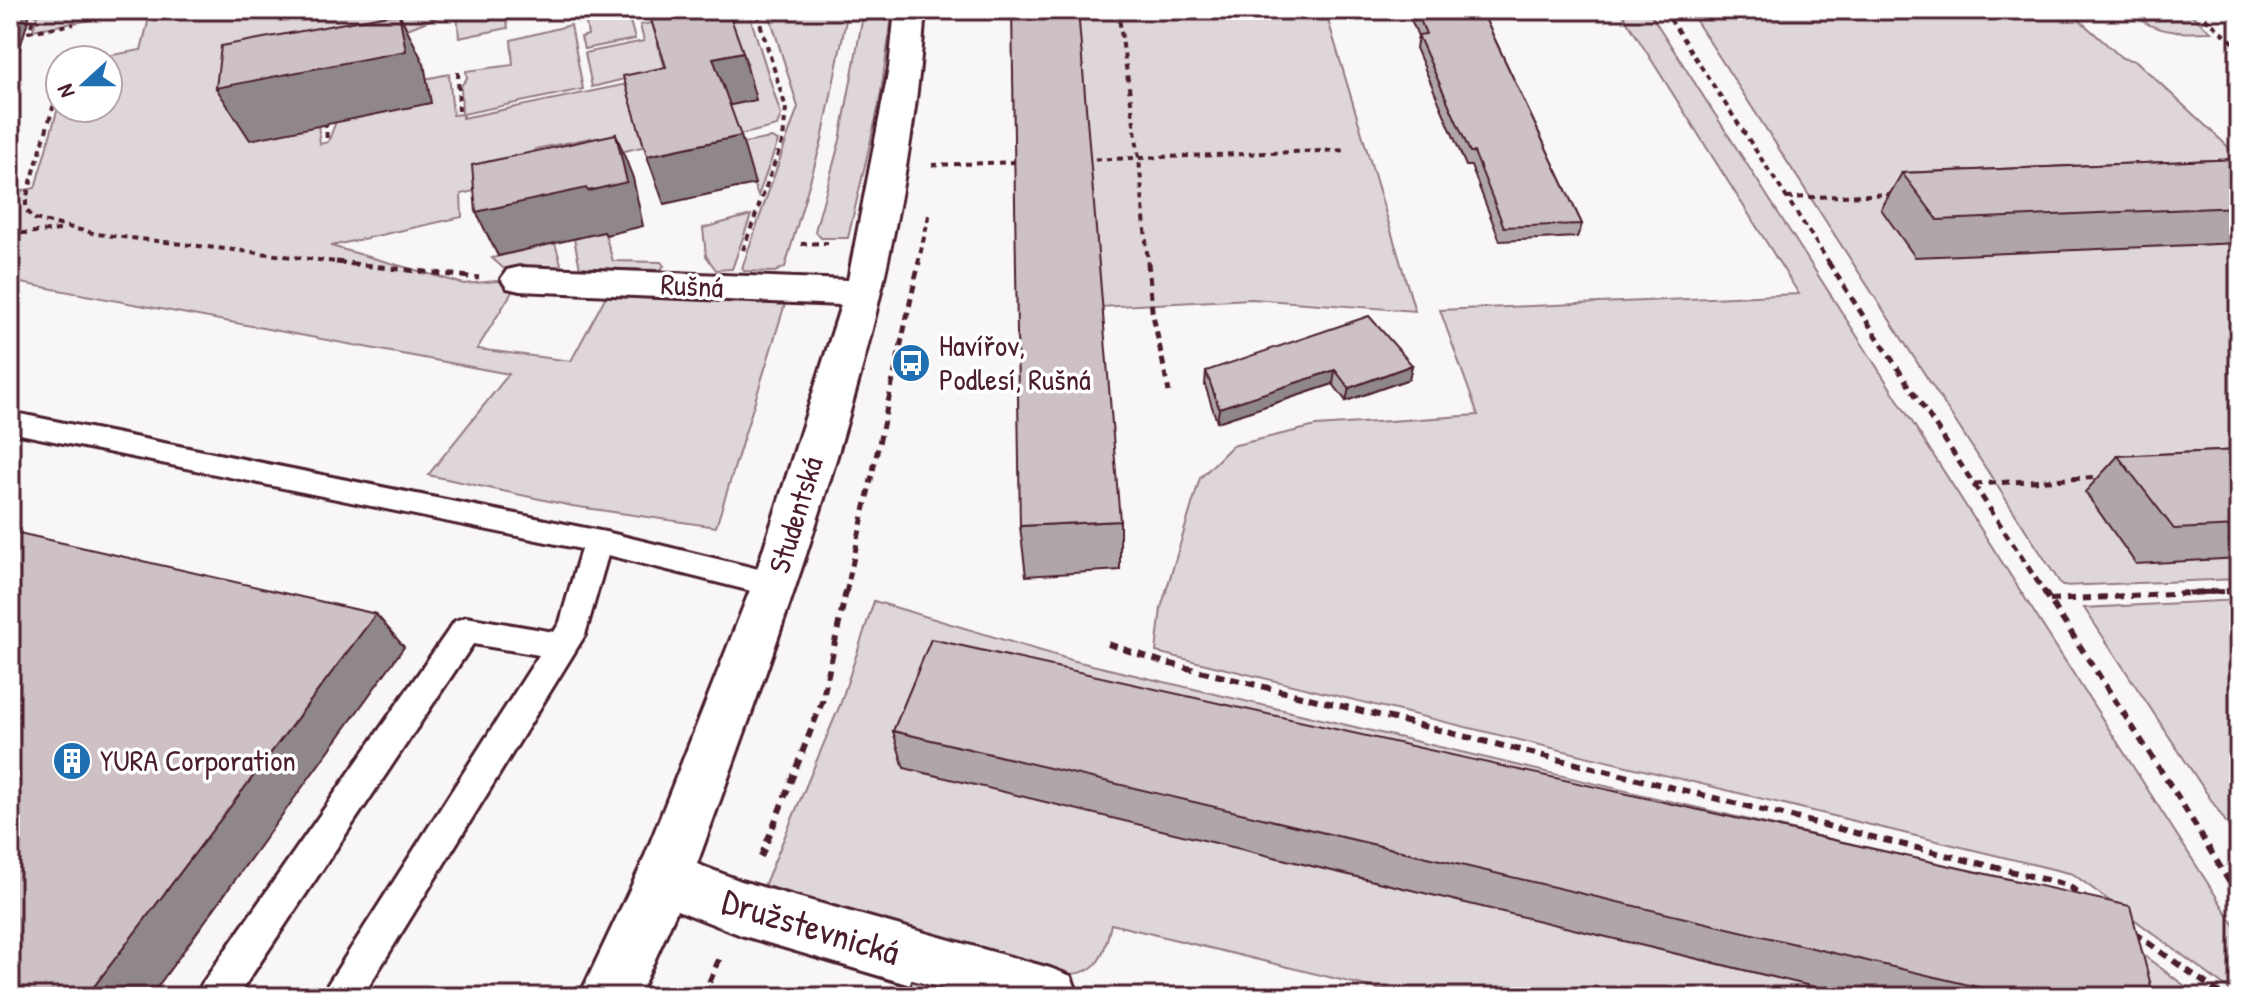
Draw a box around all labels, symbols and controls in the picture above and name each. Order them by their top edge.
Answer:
north arrow [44,44,124,124]
text: N [49,80,81,102]
street label: Rušná [660,263,725,307]
place label: Havířov, Podlesí, Rušná [939,325,1091,399]
bus stop icon: Havířov, Podlesí, Rušná [890,342,932,384]
street label: Studentská [758,452,832,578]
building icon: YURA Corporation [51,740,93,782]
place label: YURA Corporation [100,740,296,780]
street label: Družstevnická [716,875,906,976]

